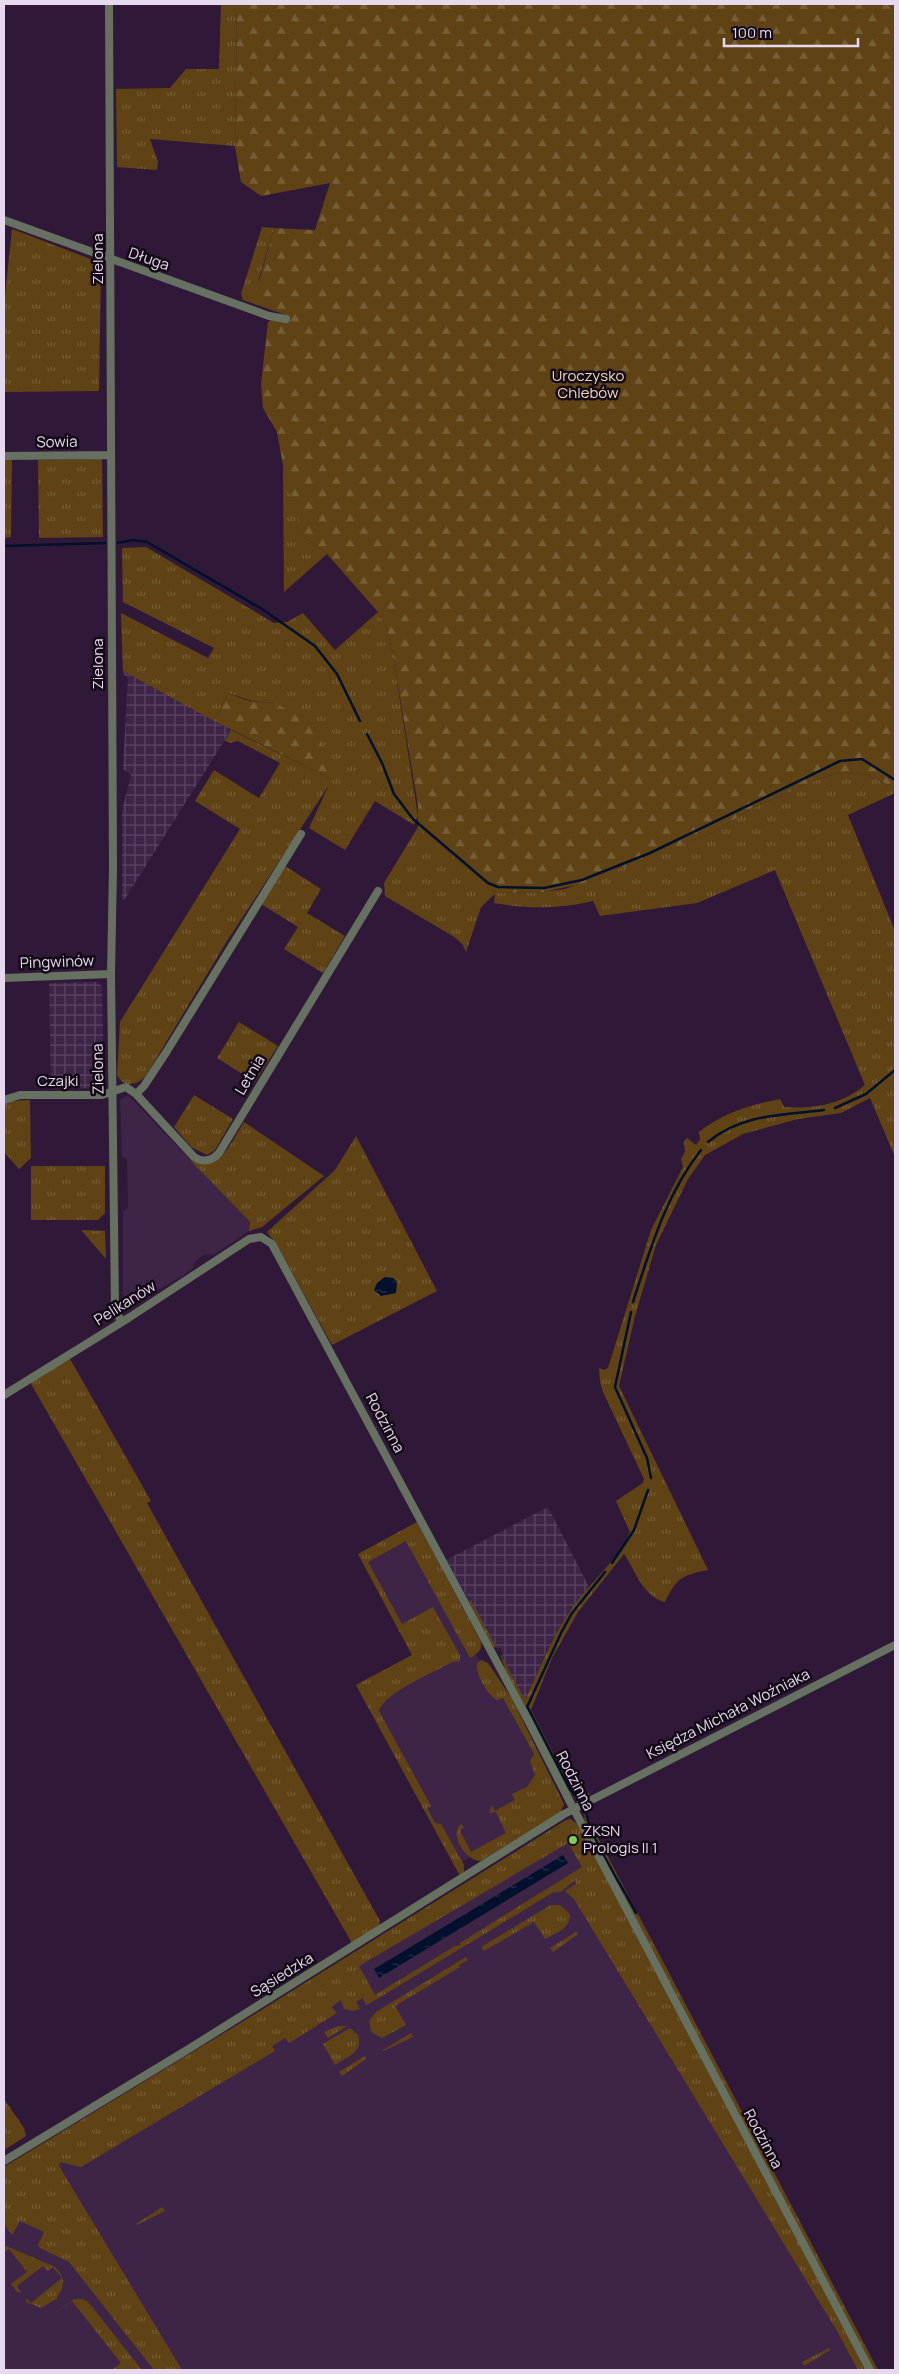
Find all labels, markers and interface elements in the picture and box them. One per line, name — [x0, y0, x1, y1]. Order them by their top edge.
scale bar — [724, 15, 858, 47]
text: 100 m — [732, 22, 772, 43]
street label: Zielona — [87, 233, 108, 285]
street label: Długa — [126, 242, 172, 275]
park label: Uroczysko Chlebów — [552, 365, 624, 403]
street label: Sowia — [36, 431, 78, 452]
street label: Zielona — [87, 638, 108, 690]
street label: Pingwinów — [19, 950, 95, 973]
street label: Zielona — [87, 1043, 108, 1095]
street label: Letnia — [229, 1051, 270, 1099]
street label: Czajki — [37, 1070, 79, 1091]
street label: Pelikanów — [90, 1275, 160, 1330]
street label: Rodzinna — [361, 1389, 410, 1456]
street label: Księdza Michała Woźniaka — [642, 1663, 813, 1764]
street label: Rodzinna — [551, 1747, 600, 1814]
place label: ZKSN Prologis II 1 — [583, 1820, 658, 1858]
marker: ZKSN Prologis II 1 — [567, 1834, 579, 1846]
street label: Sąsiedzka — [246, 1947, 317, 2002]
street label: Rodzinna — [739, 2105, 788, 2172]

